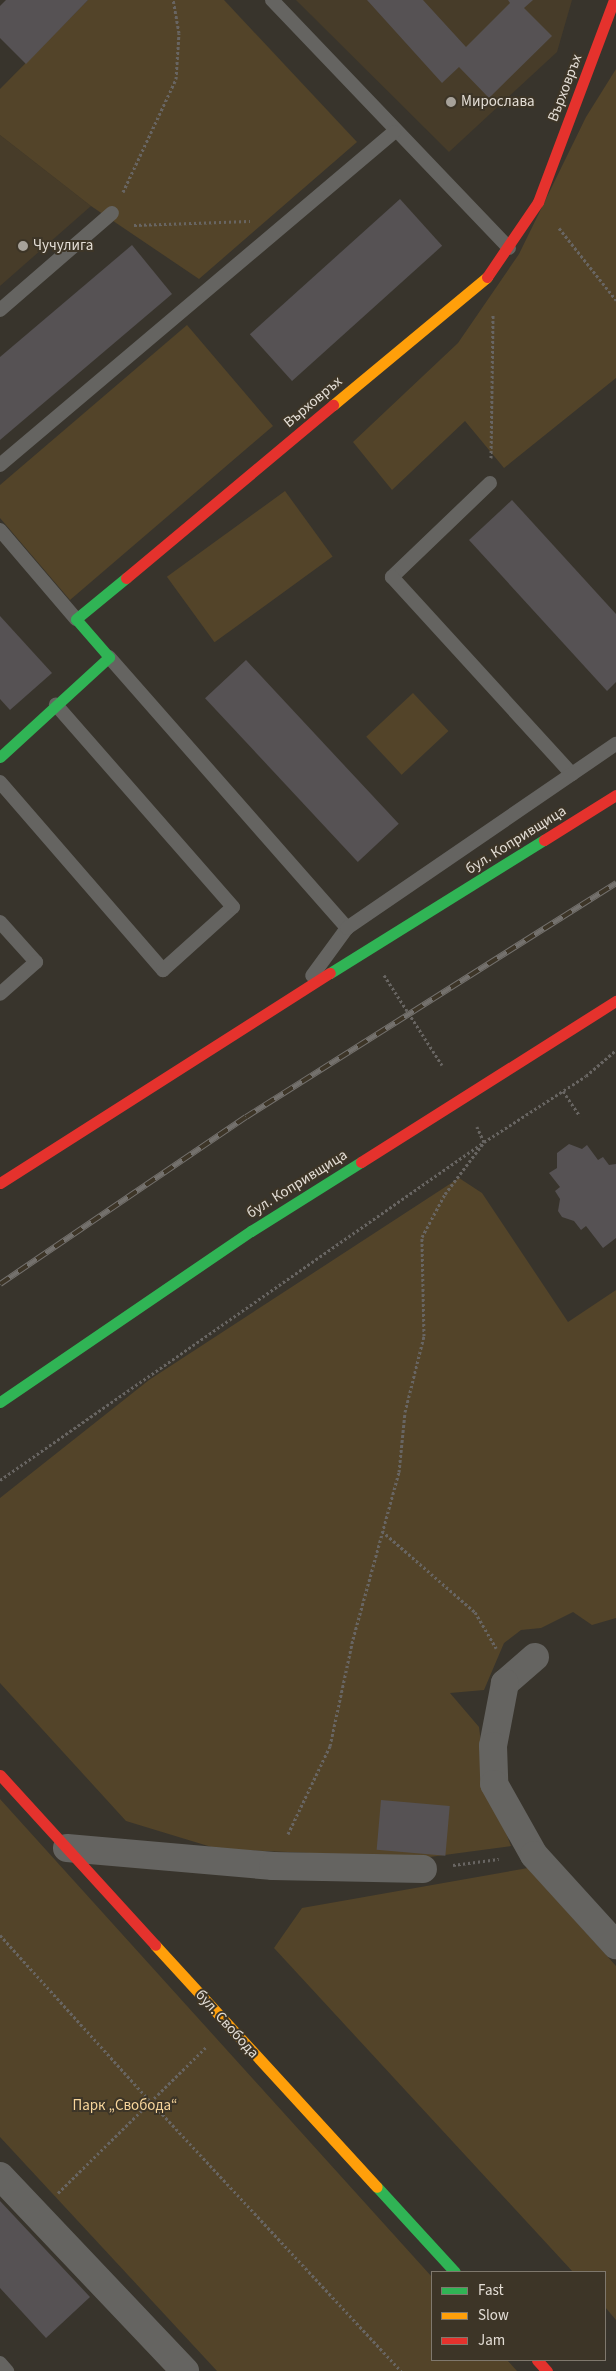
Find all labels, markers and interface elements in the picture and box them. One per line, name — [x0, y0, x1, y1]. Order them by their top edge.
street label: Върховръх — [544, 52, 586, 124]
place label: Мирослава — [461, 93, 535, 111]
marker: Мирослава — [445, 96, 457, 108]
place label: Чучулига — [33, 237, 93, 255]
marker: Чучулига — [17, 240, 29, 252]
street label: Върховръх — [280, 372, 346, 432]
street label: бул. Копривщица — [462, 802, 570, 878]
street label: бул. Копривщица — [243, 1146, 351, 1222]
street label: бул. Свобода — [192, 1986, 262, 2062]
park label: Парк „Свобода“ — [73, 2097, 177, 2115]
legend — [431, 2271, 606, 2361]
text: Fast — [478, 2280, 504, 2301]
text: Slow — [478, 2305, 509, 2326]
text: Jam — [478, 2330, 505, 2351]

